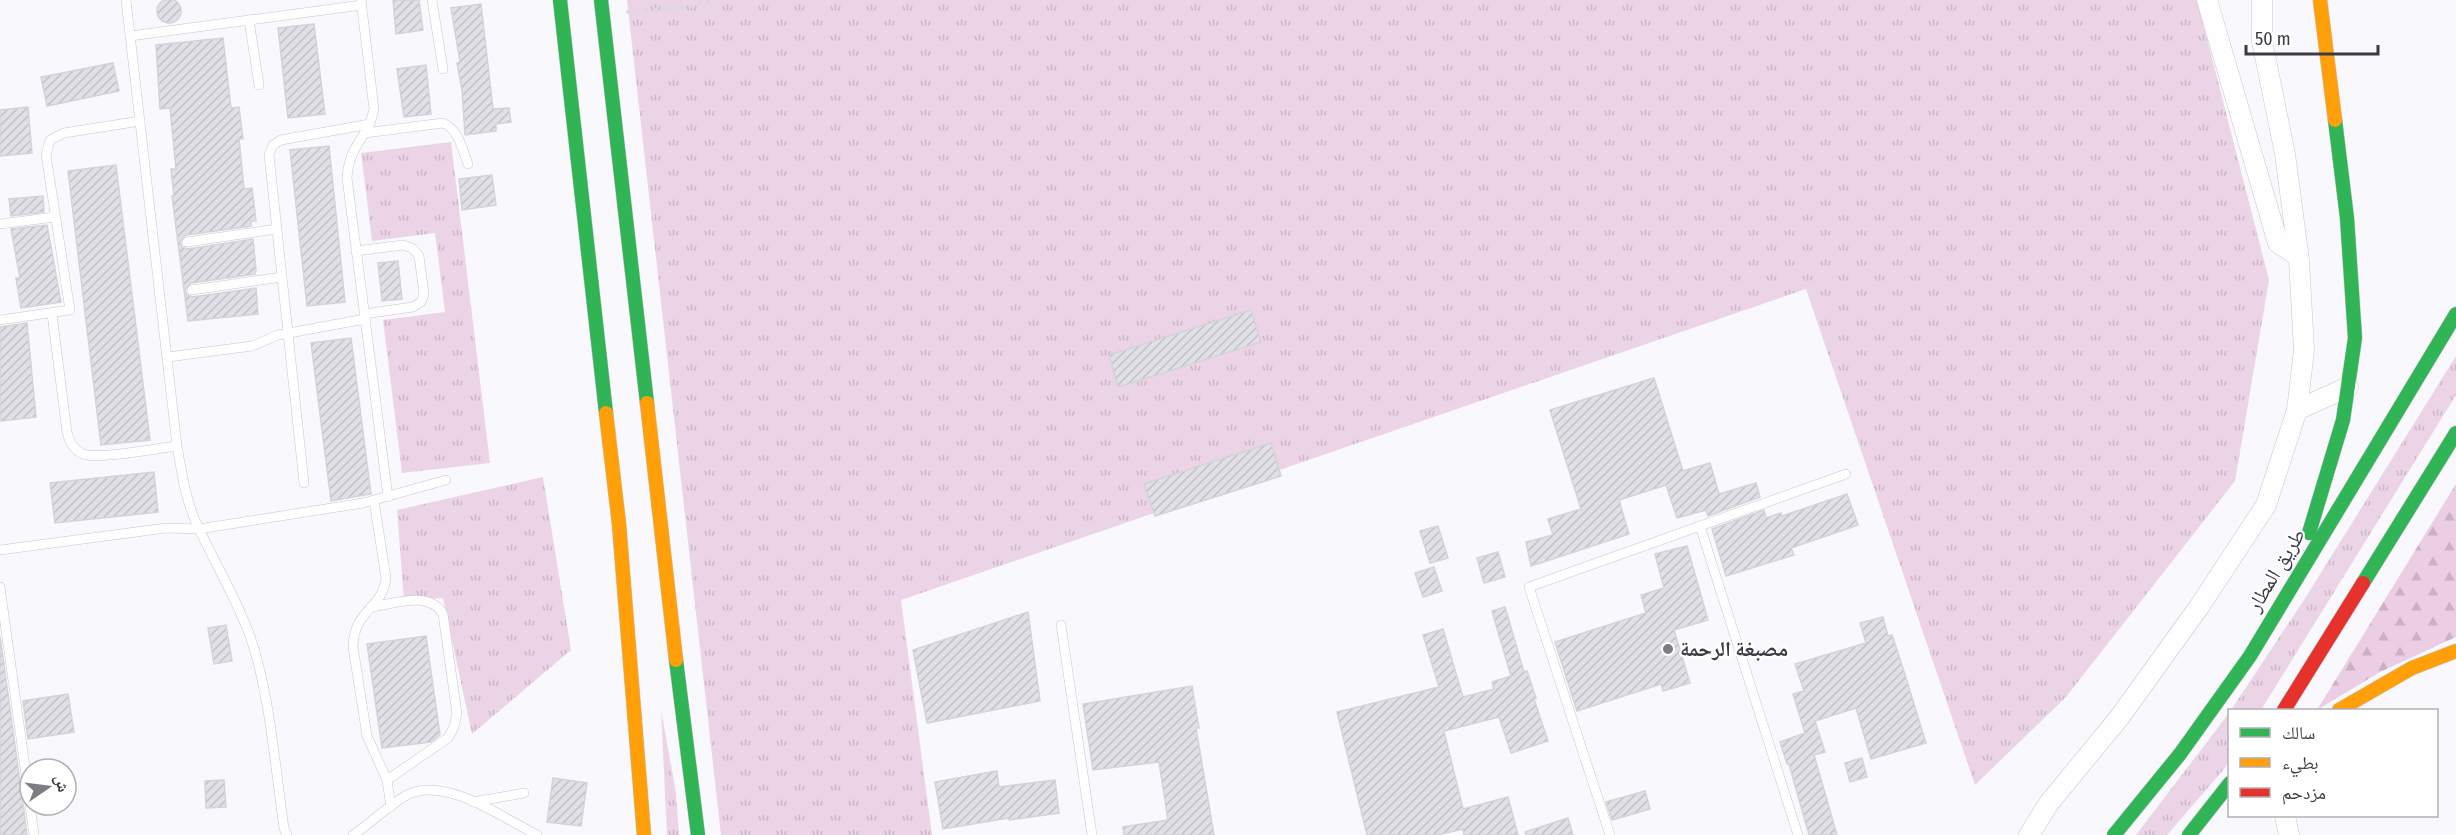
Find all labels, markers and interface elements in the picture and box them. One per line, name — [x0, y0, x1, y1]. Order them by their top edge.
scale bar — [2246, 18, 2378, 56]
text: 50 m — [2255, 28, 2291, 50]
street label: طريق المطار — [2240, 524, 2311, 617]
place label: مصبغة الرحمة — [1680, 636, 1788, 662]
marker: مصبغة الرحمة — [1661, 642, 1675, 656]
legend — [2228, 709, 2438, 817]
text: سالك — [2282, 722, 2315, 744]
text: بطيء — [2282, 752, 2319, 778]
north arrow — [18, 757, 78, 817]
text: ش — [51, 773, 73, 794]
text: مزدحم — [2282, 782, 2326, 805]

